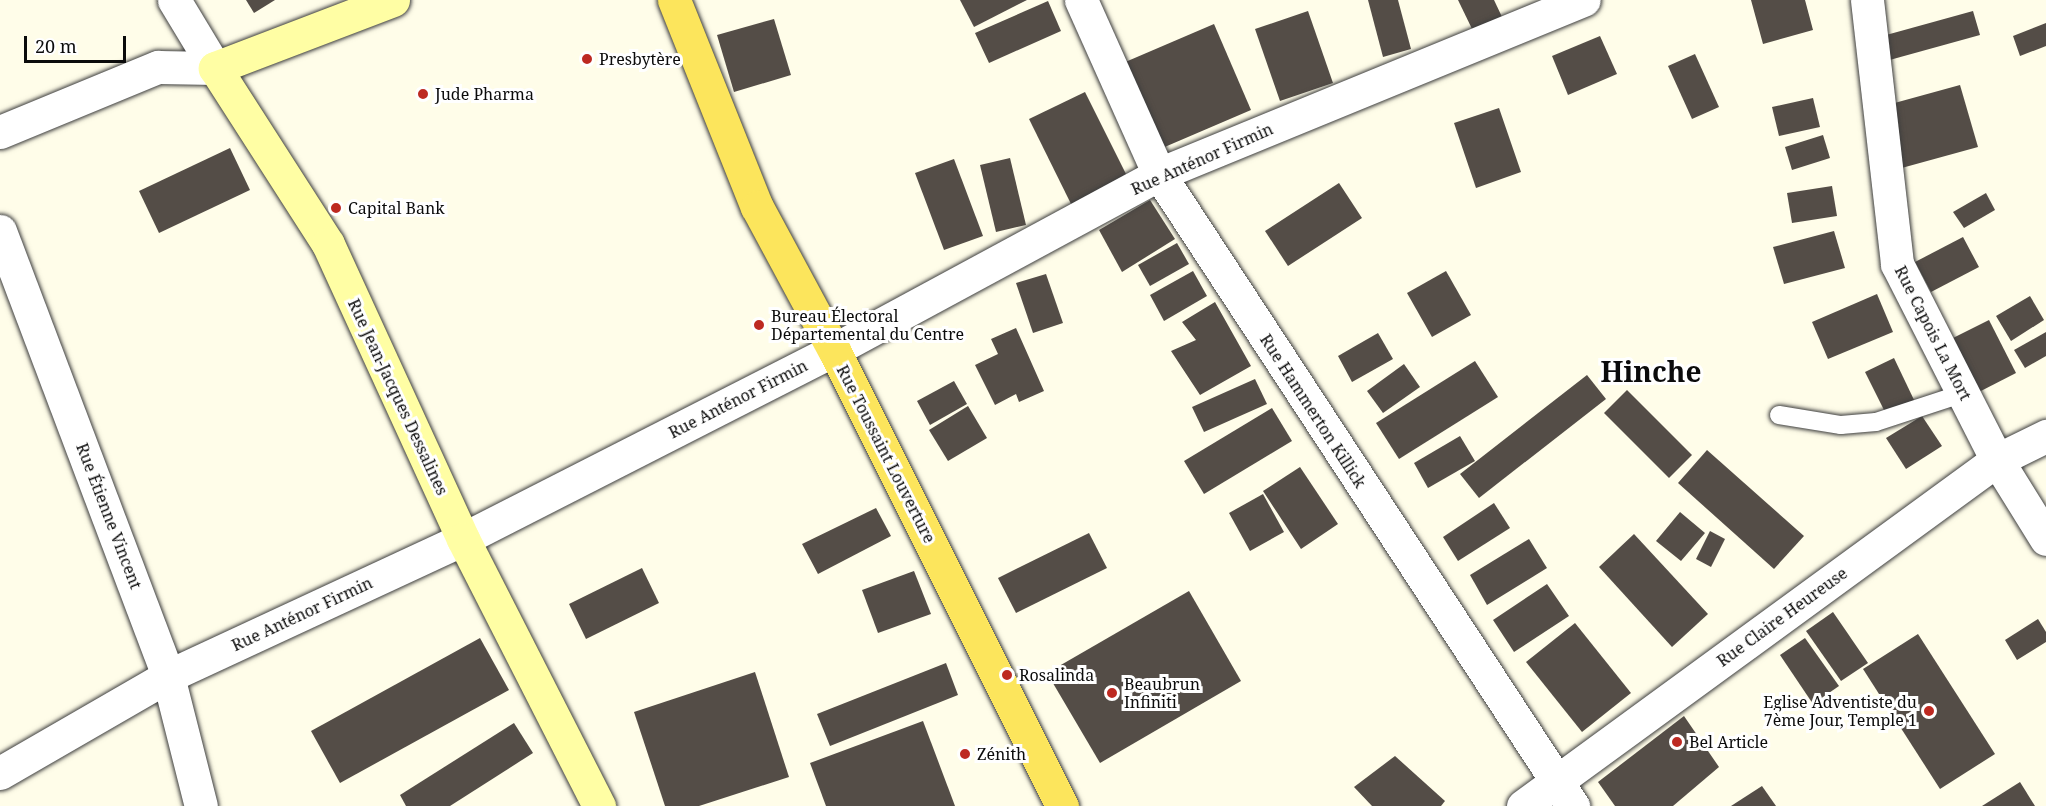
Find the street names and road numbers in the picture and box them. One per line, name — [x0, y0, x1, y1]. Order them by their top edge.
street label: Rue Anténor Firmin — [1128, 119, 1276, 199]
street label: Rue Capois La Mort — [1891, 263, 1975, 403]
street label: Rue Jean-Jacques Dessalines — [344, 296, 452, 498]
street label: Rue Hammerton Killick — [1256, 331, 1370, 491]
street label: Rue Anténor Firmin — [665, 356, 811, 442]
street label: Rue Toussaint Louverture — [833, 362, 939, 546]
street label: Rue Étienne Vincent — [72, 440, 146, 592]
street label: Rue Claire Heureuse — [1713, 563, 1851, 671]
street label: Rue Anténor Firmin — [229, 573, 375, 655]

